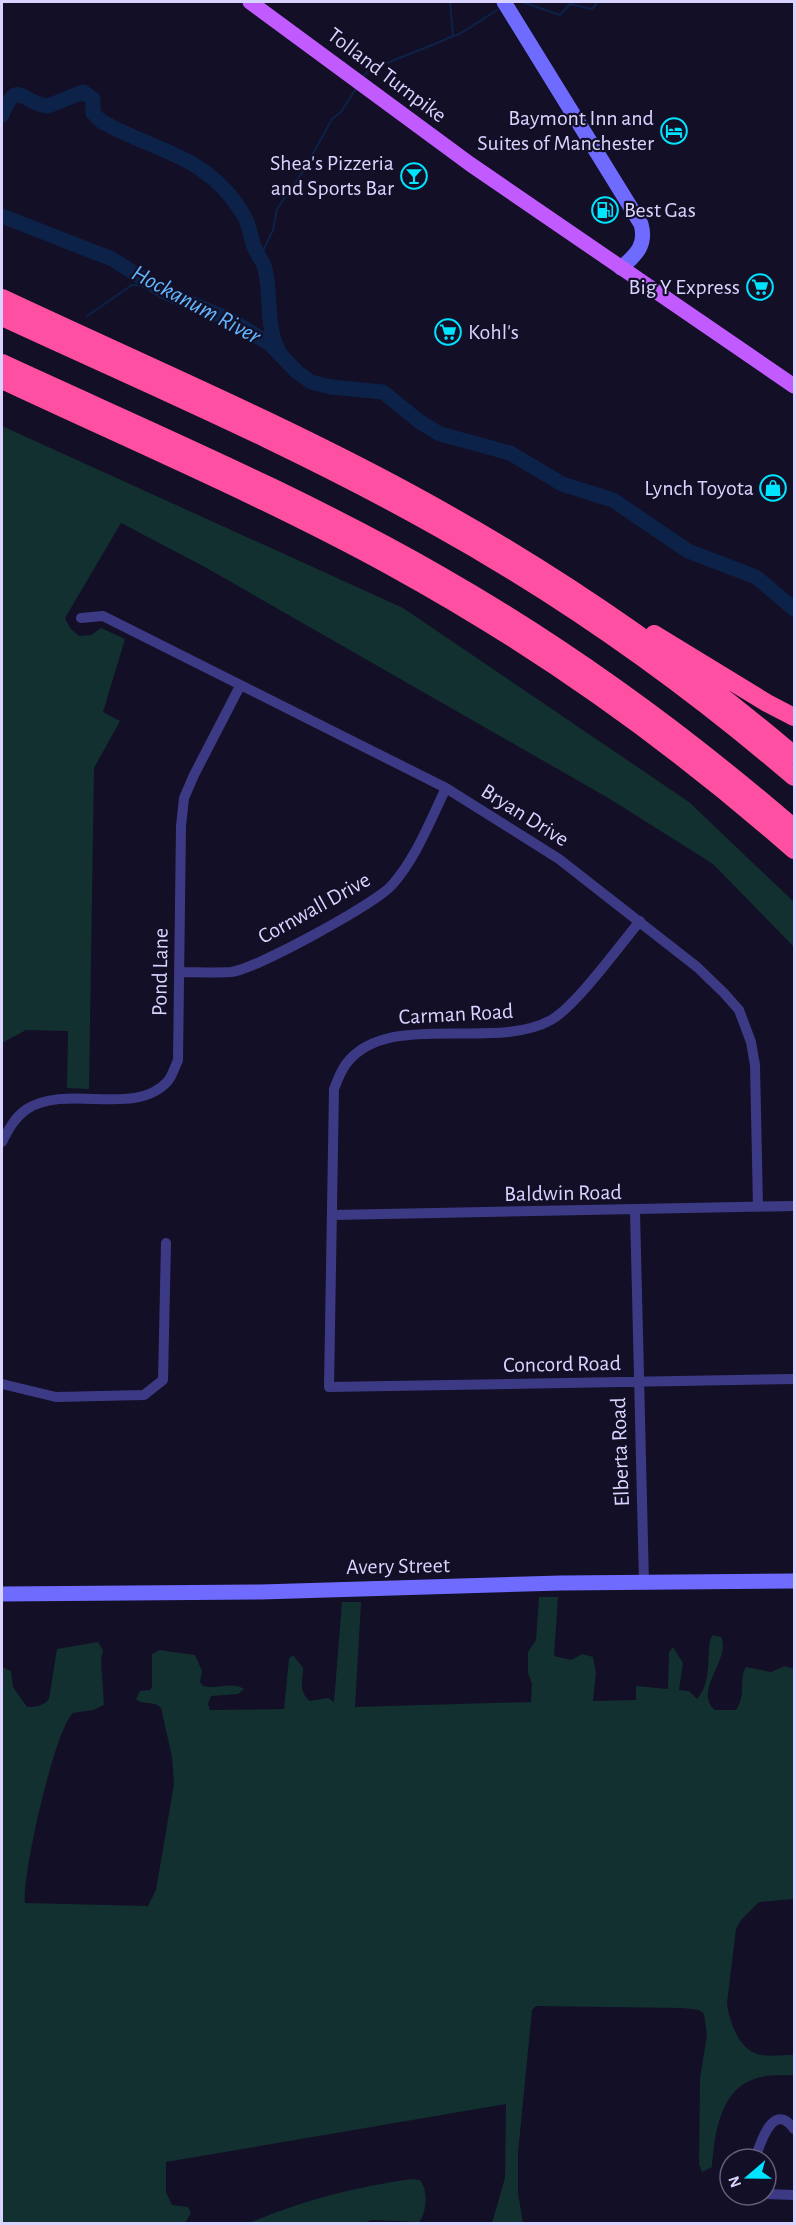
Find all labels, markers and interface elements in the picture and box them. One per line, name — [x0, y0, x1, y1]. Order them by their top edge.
street label: Tolland Turnpike — [324, 23, 450, 127]
place label: Baymont Inn and Suites of Manchester — [477, 107, 654, 154]
hotel icon: Baymont Inn and Suites of Manchester — [659, 116, 689, 146]
place label: Shea's Pizzeria and Sports Bar — [270, 152, 394, 199]
bar icon: Shea's Pizzeria and Sports Bar — [399, 161, 429, 191]
fuel station icon: Best Gas — [590, 195, 620, 225]
place label: Best Gas — [624, 199, 696, 221]
water label: Hockanum River — [128, 261, 265, 349]
supermarket icon: Big Y Express — [745, 272, 775, 302]
place label: Big Y Express — [629, 276, 740, 298]
supermarket icon: Kohl's — [433, 317, 463, 347]
place label: Kohl's — [468, 321, 519, 343]
shop icon: Lynch Toyota — [758, 473, 788, 503]
place label: Lynch Toyota — [644, 477, 754, 499]
street label: Bryan Drive — [477, 780, 573, 850]
street label: Cornwall Drive — [254, 868, 374, 948]
street label: Pond Lane — [148, 928, 172, 1016]
street label: Carman Road — [398, 1000, 514, 1028]
street label: Baldwin Road — [504, 1181, 622, 1205]
street label: Concord Road — [503, 1352, 621, 1376]
street label: Elberta Road — [607, 1397, 633, 1507]
street label: Avery Street — [346, 1554, 450, 1578]
north arrow — [718, 2147, 778, 2207]
text: N — [725, 2174, 744, 2190]

